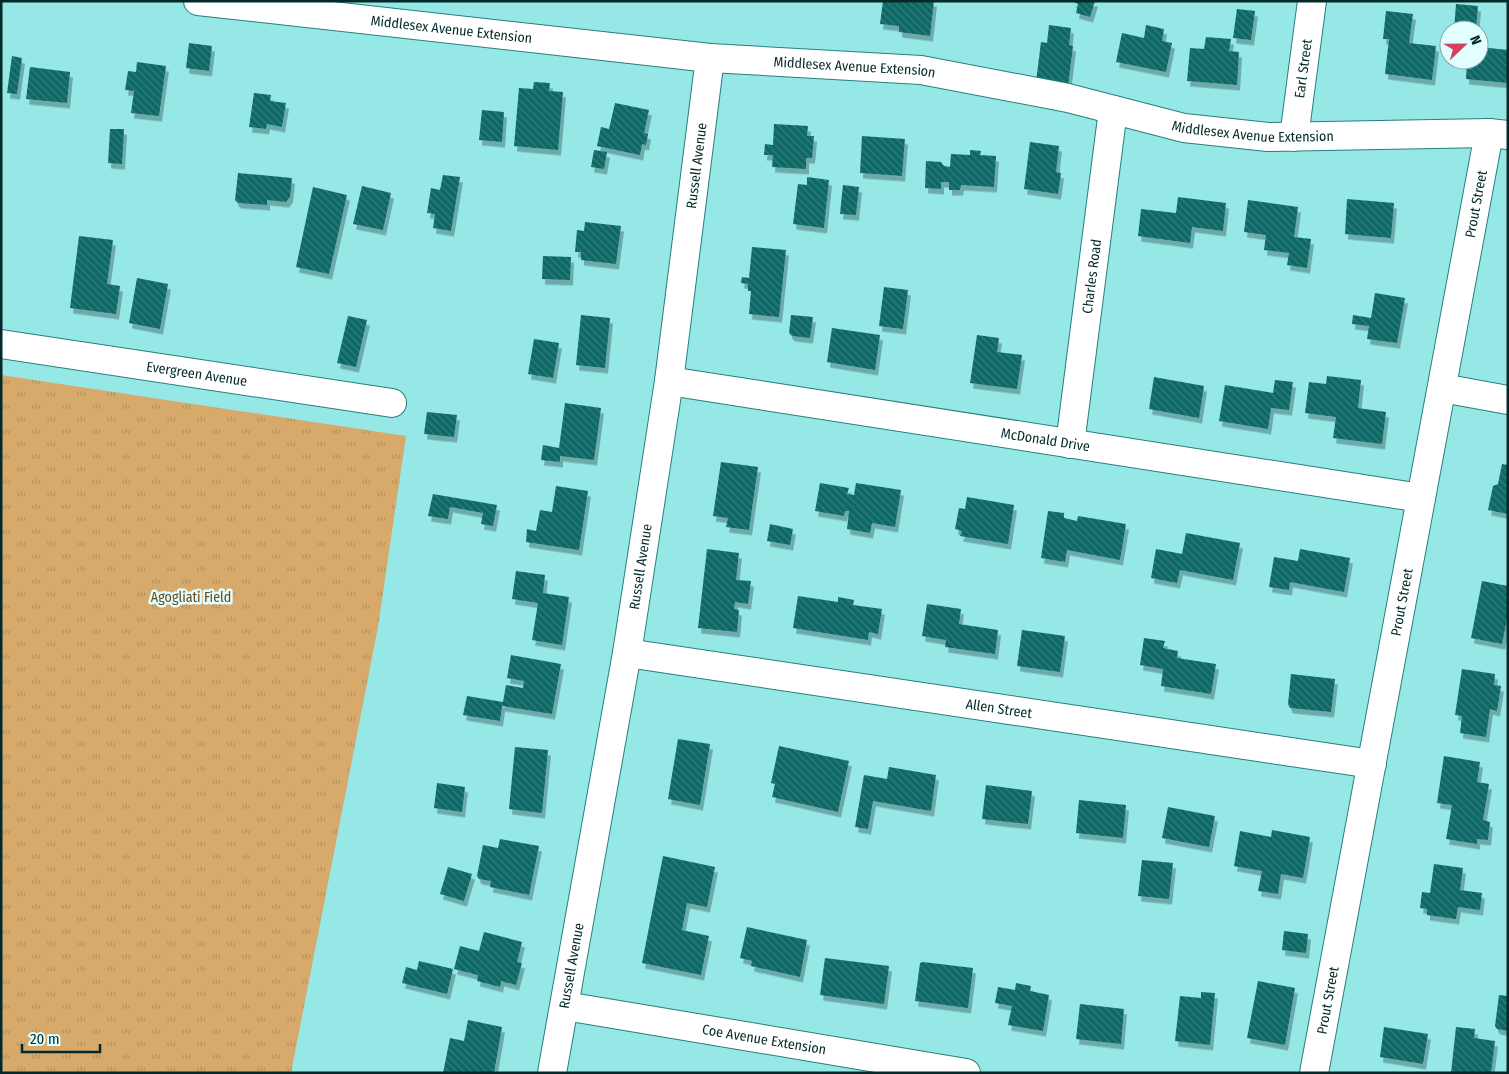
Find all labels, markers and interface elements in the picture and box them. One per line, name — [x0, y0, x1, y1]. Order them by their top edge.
street label: Middlesex Avenue Extension — [370, 12, 533, 47]
north arrow — [1439, 20, 1489, 70]
text: N — [1466, 33, 1485, 47]
street label: Earl Street — [1291, 38, 1315, 99]
street label: Middlesex Avenue Extension — [773, 53, 937, 81]
street label: Middlesex Avenue Extension — [1170, 117, 1334, 146]
street label: Russell Avenue — [682, 122, 710, 210]
street label: Prout Street — [1461, 168, 1491, 239]
street label: Charles Road — [1078, 238, 1105, 315]
street label: Evergreen Avenue — [145, 358, 248, 390]
street label: McDonald Drive — [1000, 424, 1091, 455]
street label: Russell Avenue — [625, 523, 655, 611]
street label: Prout Street — [1387, 566, 1416, 637]
park label: Agogliati Field — [151, 589, 231, 606]
street label: Allen Street — [965, 695, 1034, 722]
street label: Russell Avenue — [555, 922, 587, 1010]
street label: Prout Street — [1313, 965, 1342, 1036]
street label: Coe Avenue Extension — [701, 1021, 828, 1058]
scale bar — [22, 1022, 100, 1054]
text: 20 m — [30, 1030, 60, 1048]

